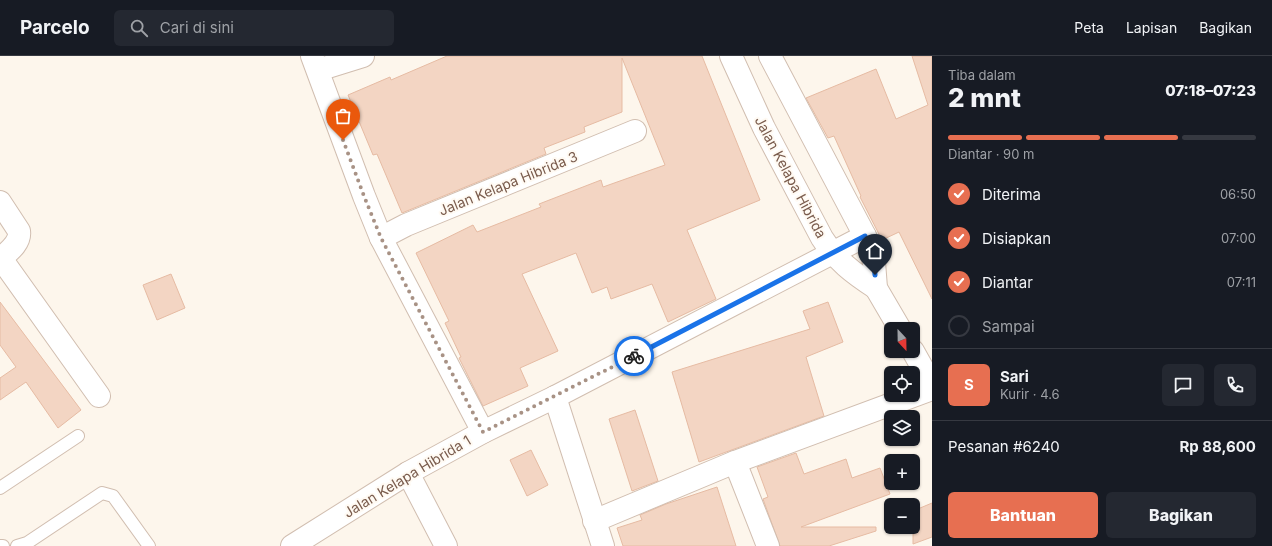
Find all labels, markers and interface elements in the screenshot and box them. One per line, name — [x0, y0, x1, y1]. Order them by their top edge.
search box — [114, 10, 394, 46]
text: Parcelo — [20, 16, 90, 39]
icon: search — [128, 17, 150, 39]
text: Cari di sini — [160, 18, 234, 37]
text: Peta — [1074, 19, 1104, 36]
text: Lapisan — [1126, 19, 1177, 36]
text: Bagikan — [1199, 19, 1252, 36]
text: Tiba dalam — [948, 67, 1016, 83]
text: 07:18–07:23 — [1165, 81, 1256, 100]
text: 2 mnt — [948, 82, 1021, 113]
pin — [326, 99, 360, 140]
icon: bag — [332, 105, 354, 127]
street label: Jalan Kelapa Hibrida — [752, 113, 830, 241]
text: Diantar · 90 m — [948, 146, 1034, 162]
street label: Jalan Kelapa Hibrida 3 — [436, 147, 580, 219]
icon: check — [948, 183, 970, 205]
text: Diterima — [982, 185, 1041, 204]
text: 06:50 — [1220, 186, 1256, 202]
icon: check — [948, 227, 970, 249]
text: Disiapkan — [982, 229, 1051, 248]
text: 07:00 — [1221, 230, 1256, 246]
pin — [858, 234, 892, 275]
icon: home — [864, 240, 886, 262]
icon: check — [948, 271, 970, 293]
text: Diantar — [982, 273, 1033, 292]
text: 07:11 — [1227, 274, 1256, 290]
text: Sampai — [982, 317, 1035, 336]
north arrow — [884, 322, 920, 358]
map controls — [884, 322, 920, 534]
courier — [614, 336, 654, 376]
icon: bike — [623, 345, 645, 367]
button: chat — [1162, 364, 1204, 406]
button: phone — [1214, 364, 1256, 406]
button: locate — [884, 366, 920, 402]
text: Sari — [1000, 367, 1029, 386]
text: S — [964, 375, 974, 394]
text: Kurir · 4.6 — [1000, 386, 1060, 402]
button: layers — [884, 410, 920, 446]
street label: Jalan Kelapa Hibrida 1 — [340, 431, 474, 521]
text: Pesanan #6240 — [948, 437, 1060, 456]
text: Rp 88,600 — [1179, 437, 1256, 456]
button: + — [884, 454, 920, 490]
button: Bantuan — [948, 492, 1098, 538]
button: Bagikan — [1106, 492, 1256, 538]
button: − — [884, 498, 920, 534]

